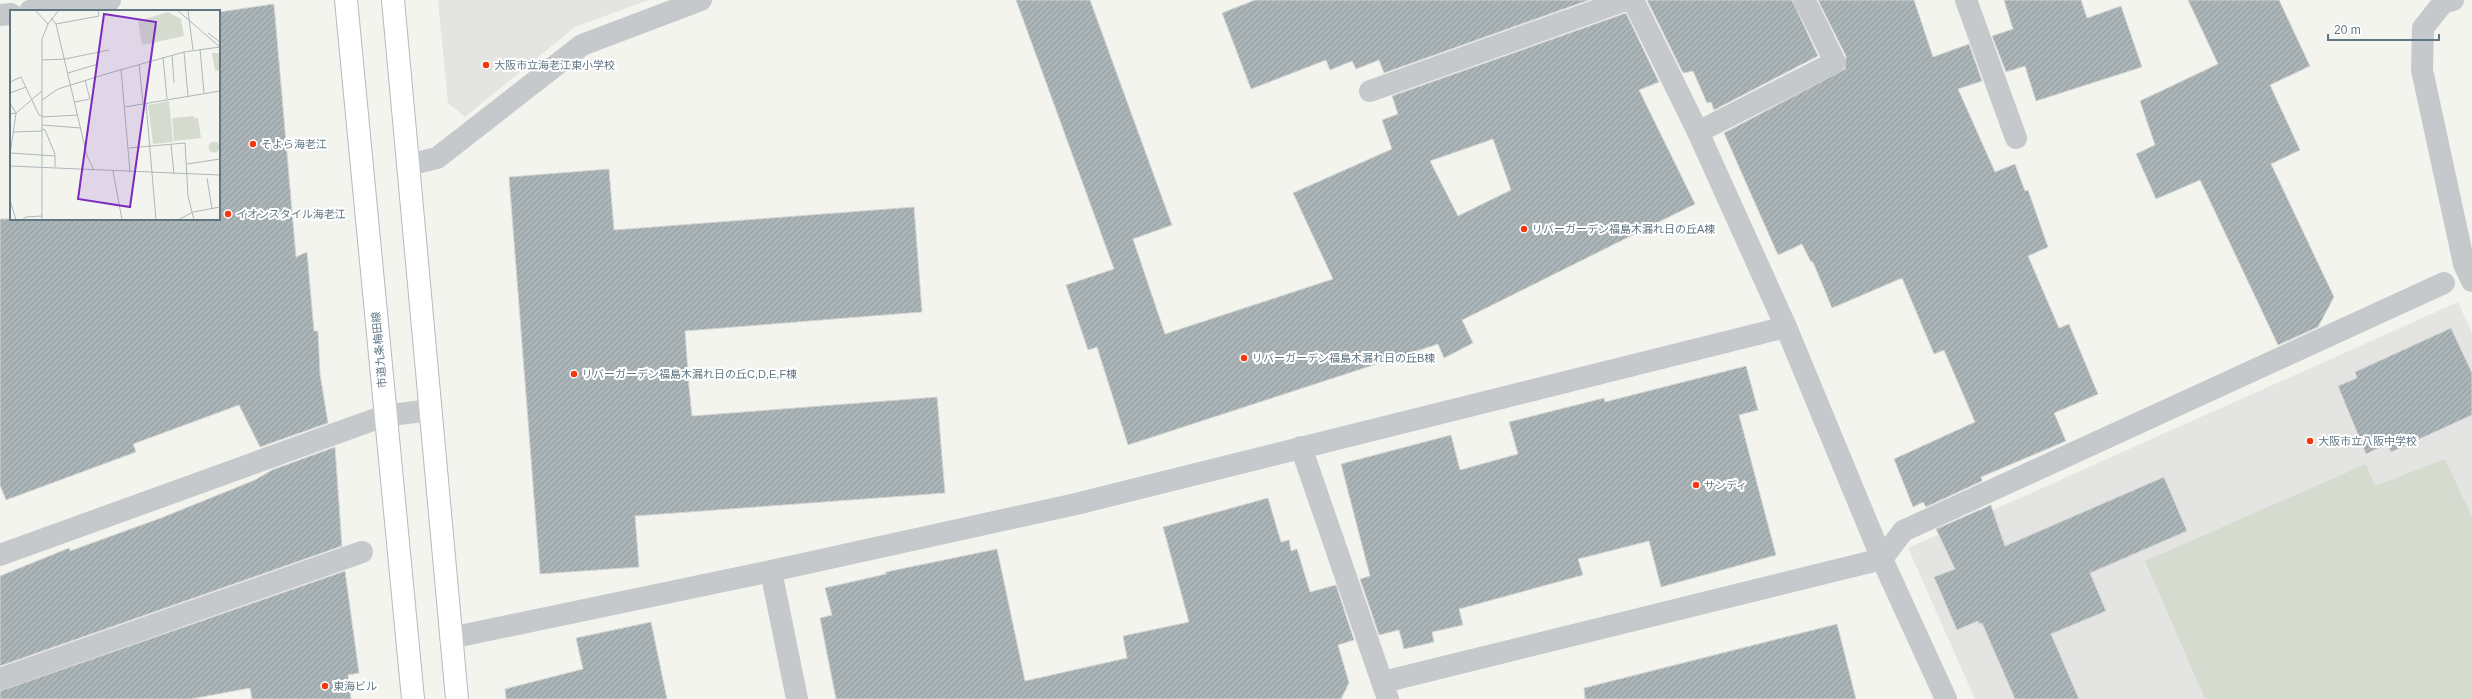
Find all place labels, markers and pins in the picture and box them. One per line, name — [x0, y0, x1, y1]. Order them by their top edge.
place label: 大阪市立海老江東小学校 — [494, 59, 615, 71]
marker: 大阪市立海老江東小学校 — [481, 60, 491, 70]
place label: そよら海老江 — [261, 138, 327, 150]
marker: そよら海老江 — [248, 139, 258, 149]
place label: イオンスタイル海老江 — [236, 208, 346, 220]
marker: イオンスタイル海老江 — [223, 209, 233, 219]
place label: リバーガーデン福島木漏れ日の丘A棟 — [1532, 223, 1715, 235]
marker: リバーガーデン福島木漏れ日の丘A棟 — [1519, 224, 1529, 234]
place label: リバーガーデン福島木漏れ日の丘B棟 — [1252, 352, 1435, 364]
marker: リバーガーデン福島木漏れ日の丘B棟 — [1239, 353, 1249, 363]
place label: リバーガーデン福島木漏れ日の丘C,D,E,F棟 — [582, 368, 797, 380]
marker: リバーガーデン福島木漏れ日の丘C,D,E,F棟 — [569, 369, 579, 379]
place label: 大阪市立八阪中学校 — [2318, 435, 2417, 447]
marker: 大阪市立八阪中学校 — [2305, 436, 2315, 446]
place label: サンディ — [1704, 479, 1747, 491]
marker: サンディ — [1691, 480, 1701, 490]
place label: 東海ビル — [333, 680, 377, 692]
marker: 東海ビル — [320, 681, 330, 691]

